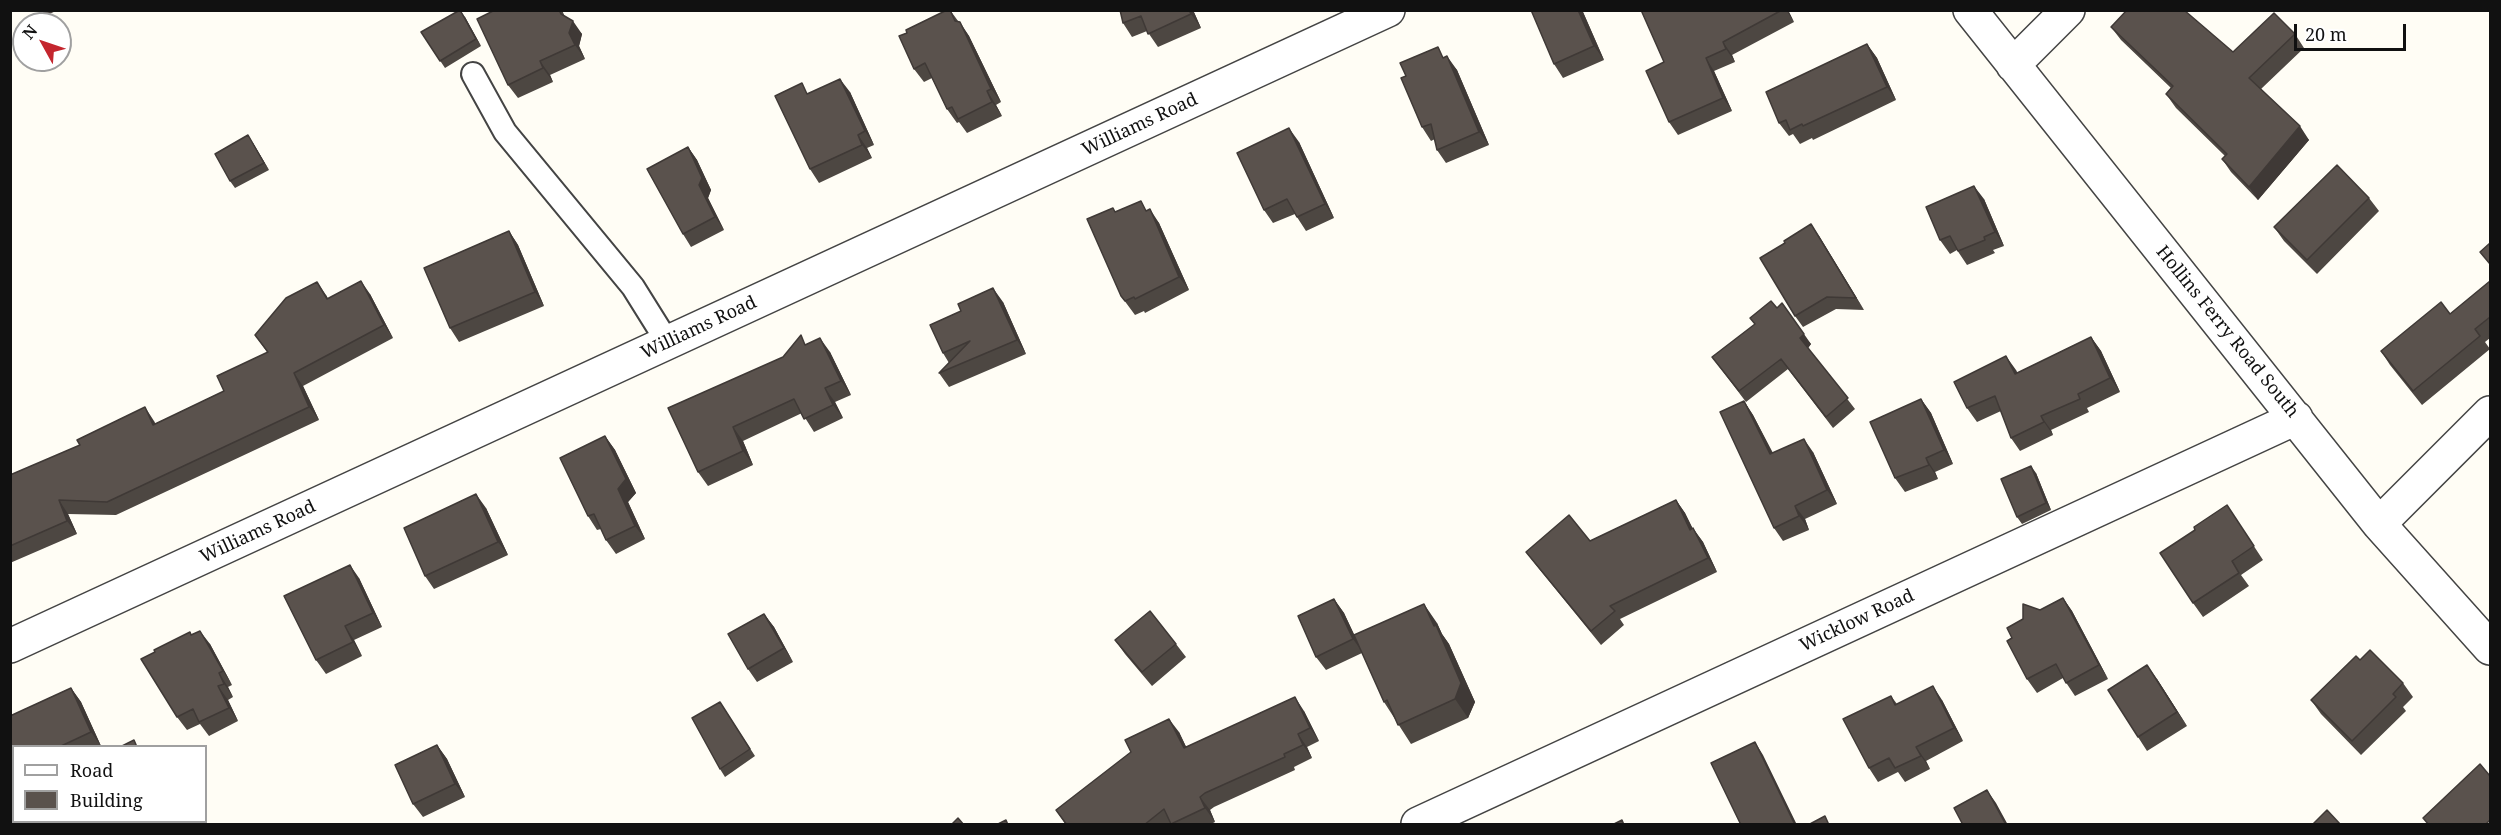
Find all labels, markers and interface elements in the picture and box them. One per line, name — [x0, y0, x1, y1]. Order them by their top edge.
north arrow — [12, 12, 72, 72]
scale bar — [2297, 12, 2410, 50]
text: N — [17, 20, 42, 44]
text: 20 m — [2305, 22, 2347, 46]
street label: Williams Road — [1079, 89, 1201, 161]
street label: Hollins Ferry Road South — [2151, 242, 2303, 422]
street label: Williams Road — [638, 292, 760, 364]
street label: Williams Road — [197, 496, 319, 568]
street label: Wicklow Road — [1796, 585, 1918, 657]
legend — [12, 745, 207, 823]
text: Road — [70, 758, 113, 782]
text: Building — [70, 788, 143, 812]

